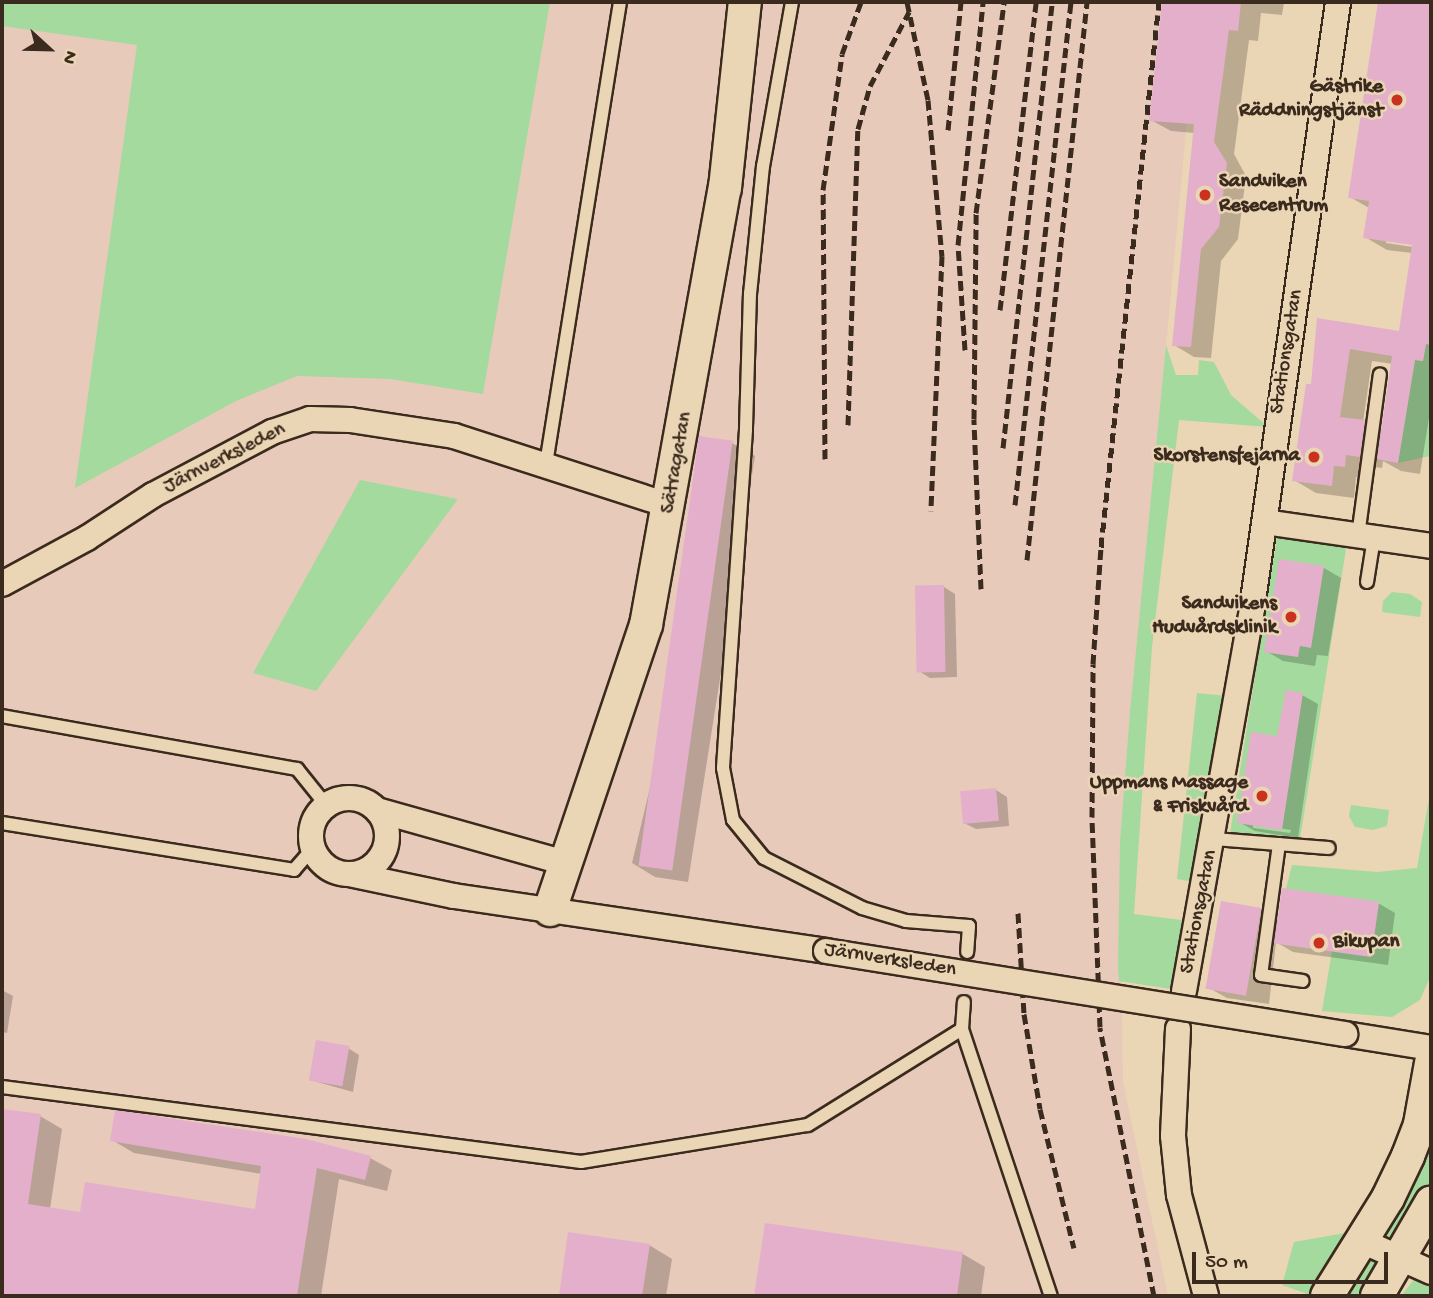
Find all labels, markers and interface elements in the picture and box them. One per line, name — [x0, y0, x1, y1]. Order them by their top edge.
north arrow — [14, 14, 84, 84]
text: N — [56, 47, 82, 67]
place label: Gästrike Räddningstjänst — [1239, 75, 1383, 125]
marker: Gästrike Räddningstjänst — [1389, 92, 1405, 108]
place label: Sandviken Resecentrum — [1219, 170, 1328, 220]
marker: Sandviken Resecentrum — [1197, 187, 1213, 203]
street label: Stationsgatan — [1266, 288, 1310, 416]
street label: Sätragatan — [657, 410, 699, 516]
street label: Järnverksleden — [160, 417, 290, 501]
place label: Skorstensfejarna — [1154, 444, 1300, 470]
marker: Skorstensfejarna — [1306, 449, 1322, 465]
place label: Sandvikens Hudvårdsklinik — [1152, 592, 1277, 642]
marker: Sandvikens Hudvårdsklinik — [1283, 609, 1299, 625]
place label: Uppmans Massage & Friskvård — [1090, 771, 1248, 821]
marker: Uppmans Massage & Friskvård — [1254, 788, 1270, 804]
street label: Stationsgatan — [1176, 848, 1224, 976]
place label: Bikupan — [1333, 930, 1399, 956]
marker: Bikupan — [1311, 935, 1327, 951]
street label: Järnverksleden — [822, 938, 958, 984]
scale bar — [1195, 1238, 1391, 1282]
text: 50 m — [1205, 1251, 1248, 1276]

